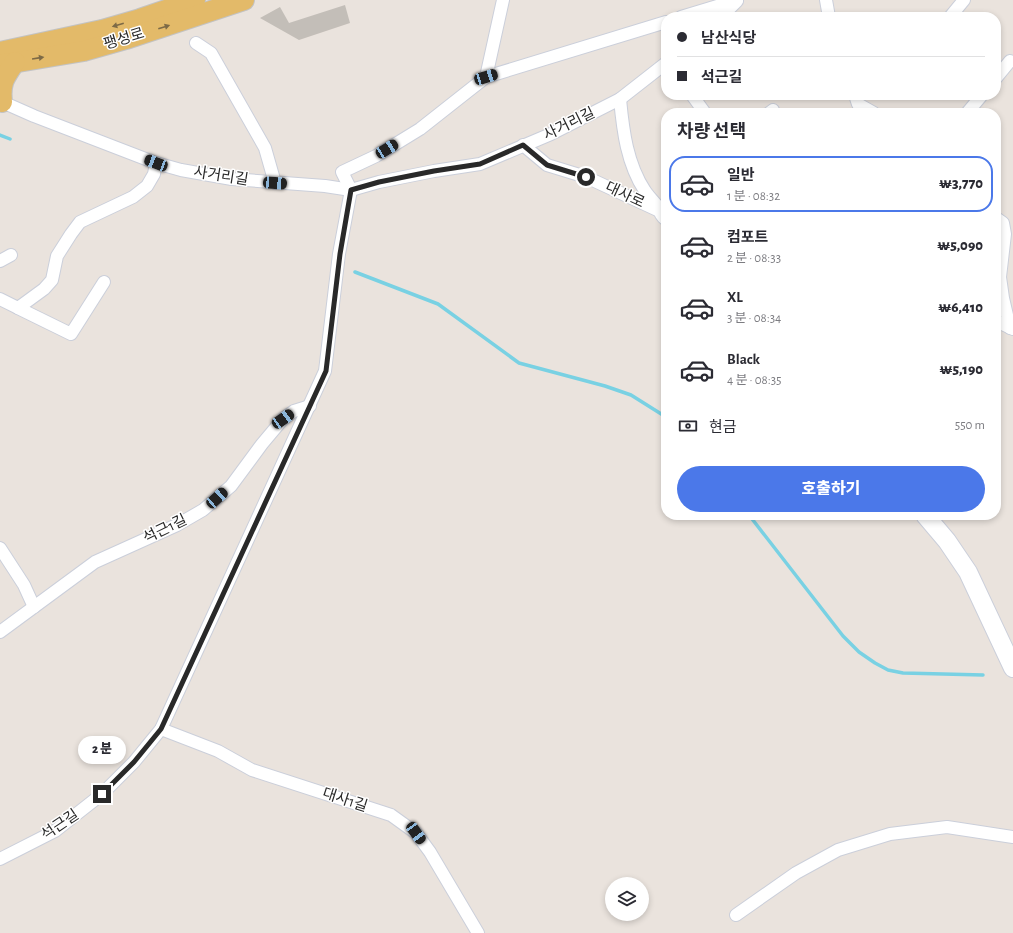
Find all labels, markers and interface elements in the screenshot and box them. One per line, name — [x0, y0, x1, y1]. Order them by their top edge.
one-way arrow — [112, 22, 124, 28]
one-way arrow — [159, 24, 171, 30]
street label: 팽성로 — [102, 25, 146, 52]
text: 남산식당 — [701, 31, 756, 46]
one-way arrow — [32, 55, 44, 61]
car — [473, 68, 499, 86]
text: 석근길 — [701, 70, 742, 85]
street label: 사거리길 — [540, 104, 597, 143]
text: 차량 선택 — [677, 123, 746, 141]
car — [374, 138, 400, 160]
car — [143, 153, 169, 173]
street label: 사거리길 — [193, 163, 250, 188]
icon: car — [679, 166, 715, 202]
route start — [577, 168, 595, 186]
text: 일반 — [727, 168, 755, 183]
car — [263, 176, 287, 190]
text: ₩3,770 — [939, 176, 983, 191]
street label: 대사로 — [603, 179, 647, 211]
text: 1 분 · 08:32 — [727, 190, 780, 203]
icon: car — [679, 228, 715, 264]
text: 컴포트 — [727, 230, 768, 245]
text: ₩5,090 — [937, 238, 983, 253]
text: 2 분 · 08:33 — [727, 252, 781, 265]
icon: car — [679, 290, 715, 326]
text: XL — [727, 290, 743, 305]
text: ₩6,410 — [938, 300, 983, 315]
text: 3 분 · 08:34 — [727, 312, 781, 325]
icon: car — [679, 352, 715, 388]
text: Black — [727, 352, 760, 367]
text: ₩5,190 — [939, 362, 983, 377]
text: 4 분 · 08:35 — [727, 374, 781, 387]
car — [270, 407, 296, 431]
icon: cash — [677, 415, 699, 437]
text: 550 m — [955, 419, 985, 432]
text: 현금 — [709, 420, 737, 435]
button: 호출하기 — [677, 466, 985, 512]
car — [204, 486, 230, 510]
street label: 석근1길 — [140, 511, 189, 546]
callout: 2 분 — [78, 736, 126, 764]
text: 2 분 — [92, 743, 112, 756]
route end — [93, 785, 111, 803]
street label: 대사1길 — [321, 785, 370, 814]
street label: 석근길 — [38, 806, 81, 843]
car — [404, 820, 428, 846]
map controls — [605, 877, 649, 921]
button: layers — [605, 877, 649, 921]

